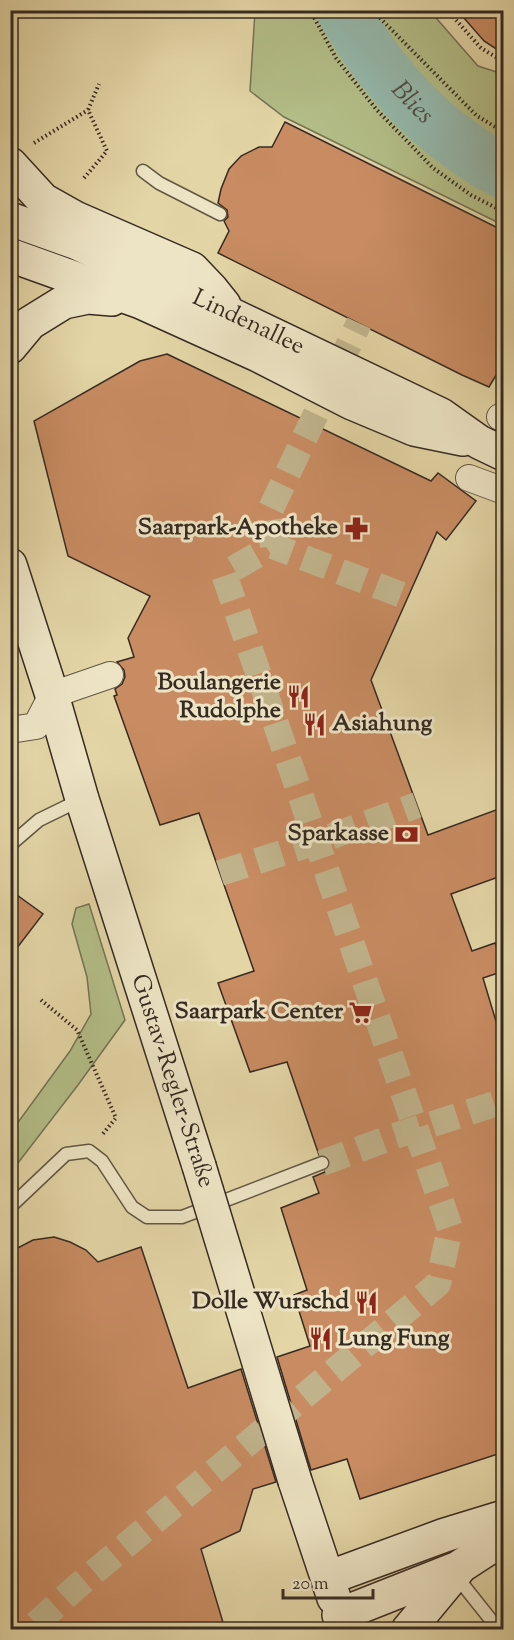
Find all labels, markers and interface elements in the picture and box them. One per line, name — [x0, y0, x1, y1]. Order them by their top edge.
water label: Blies — [382, 73, 442, 133]
street label: Lindenallee — [186, 282, 310, 364]
place label: Saarpark-Apotheke — [138, 511, 338, 545]
pharmacy icon: Saarpark-Apotheke — [343, 515, 369, 541]
place label: Boulangerie Rudolphe — [158, 666, 281, 728]
restaurant icon: Boulangerie Rudolphe — [286, 684, 312, 710]
place label: Asiahung — [332, 707, 432, 741]
restaurant icon: Asiahung — [301, 711, 327, 737]
place label: Sparkasse — [288, 817, 389, 851]
bank icon: Sparkasse — [394, 821, 420, 847]
street label: Gustav-Regler-Straße — [121, 970, 223, 1192]
place label: Saarpark Center — [175, 995, 344, 1029]
supermarket icon: Saarpark Center — [348, 999, 374, 1025]
place label: Dolle Wurschd — [192, 1285, 349, 1319]
restaurant icon: Dolle Wurschd — [354, 1289, 380, 1315]
place label: Lung Fung — [338, 1322, 450, 1356]
restaurant icon: Lung Fung — [307, 1326, 333, 1352]
scale bar — [283, 1562, 373, 1600]
text: 20 m — [292, 1572, 329, 1598]

